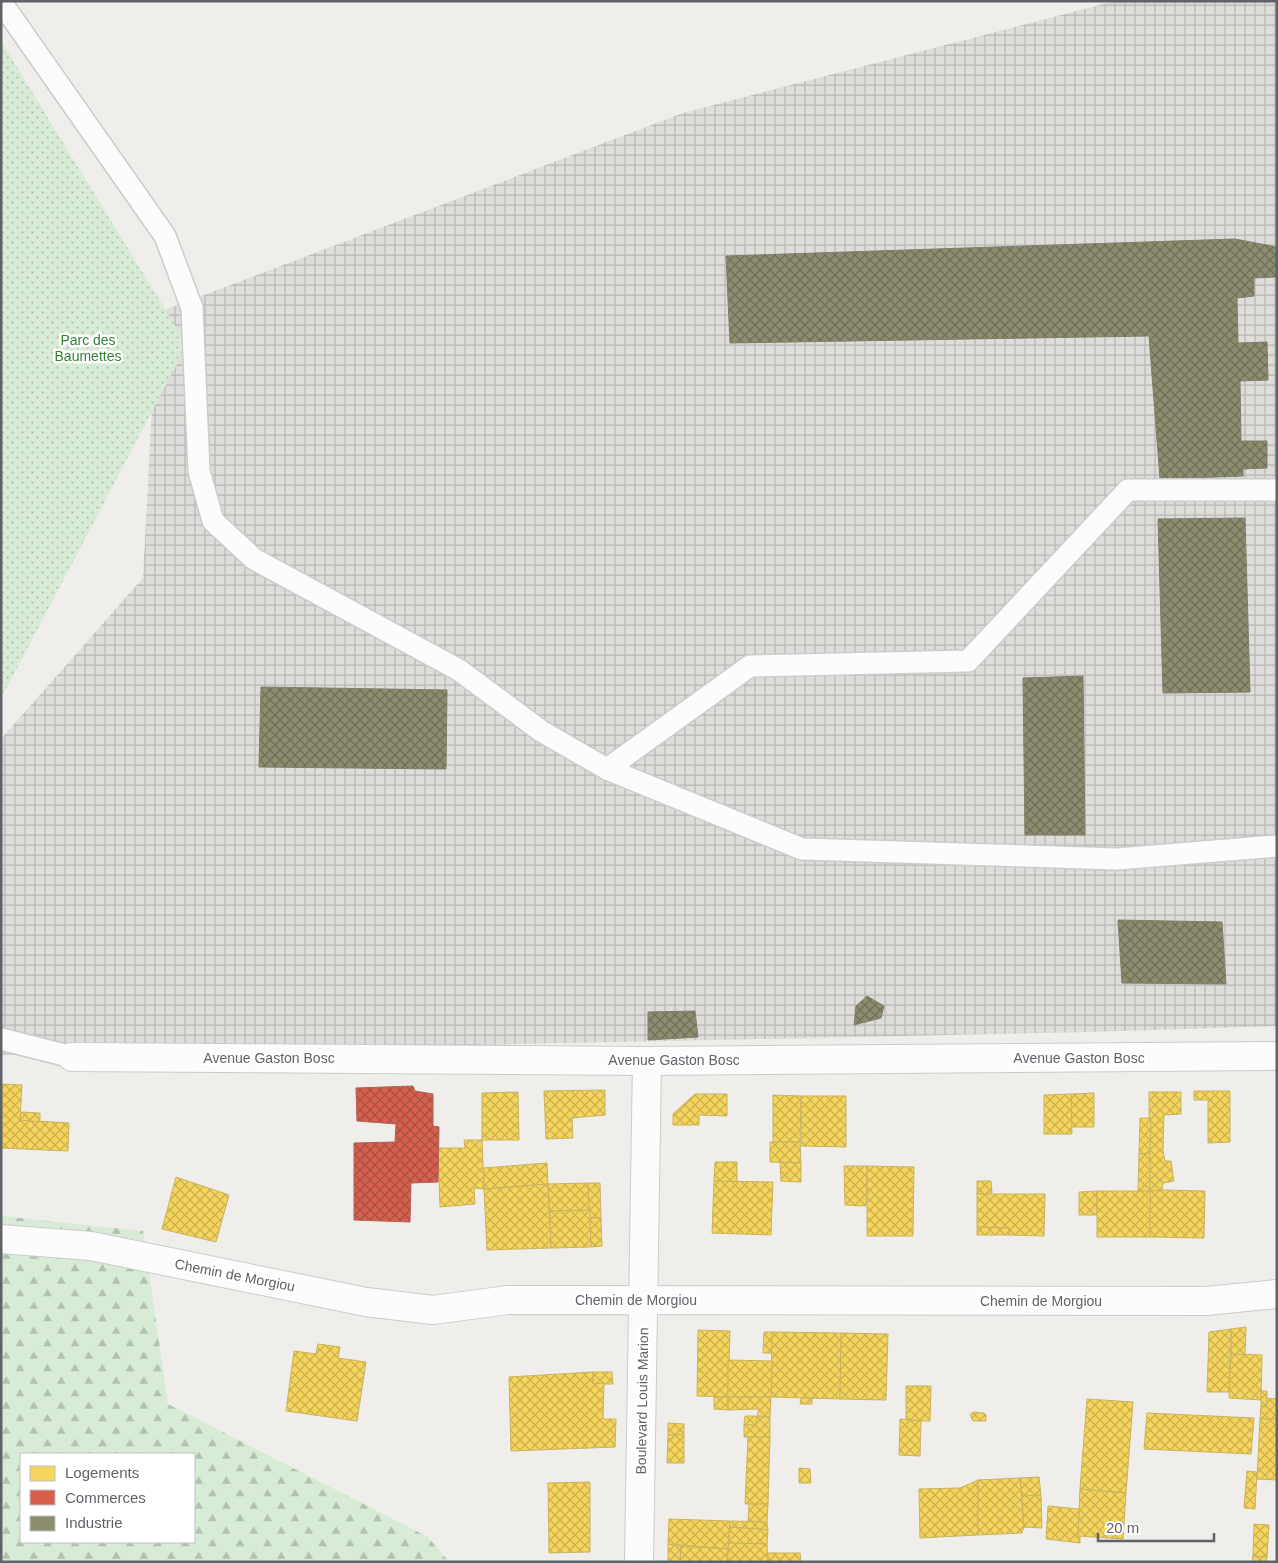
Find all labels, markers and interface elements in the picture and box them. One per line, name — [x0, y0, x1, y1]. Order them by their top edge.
park label: Parc des Baumettes — [55, 332, 121, 364]
street label: Avenue Gaston Bosc — [203, 1050, 335, 1066]
street label: Avenue Gaston Bosc — [1013, 1050, 1145, 1066]
street label: Avenue Gaston Bosc — [608, 1052, 740, 1068]
street label: Chemin de Morgiou — [174, 1255, 296, 1295]
street label: Chemin de Morgiou — [575, 1292, 697, 1308]
street label: Chemin de Morgiou — [980, 1293, 1102, 1309]
street label: Boulevard Louis Marion — [633, 1327, 651, 1475]
legend — [20, 1453, 195, 1543]
text: Logements — [65, 1464, 139, 1481]
text: Commerces — [65, 1489, 146, 1506]
scale bar — [1098, 1510, 1214, 1542]
text: Industrie — [65, 1514, 123, 1531]
text: 20 m — [1106, 1519, 1139, 1536]

